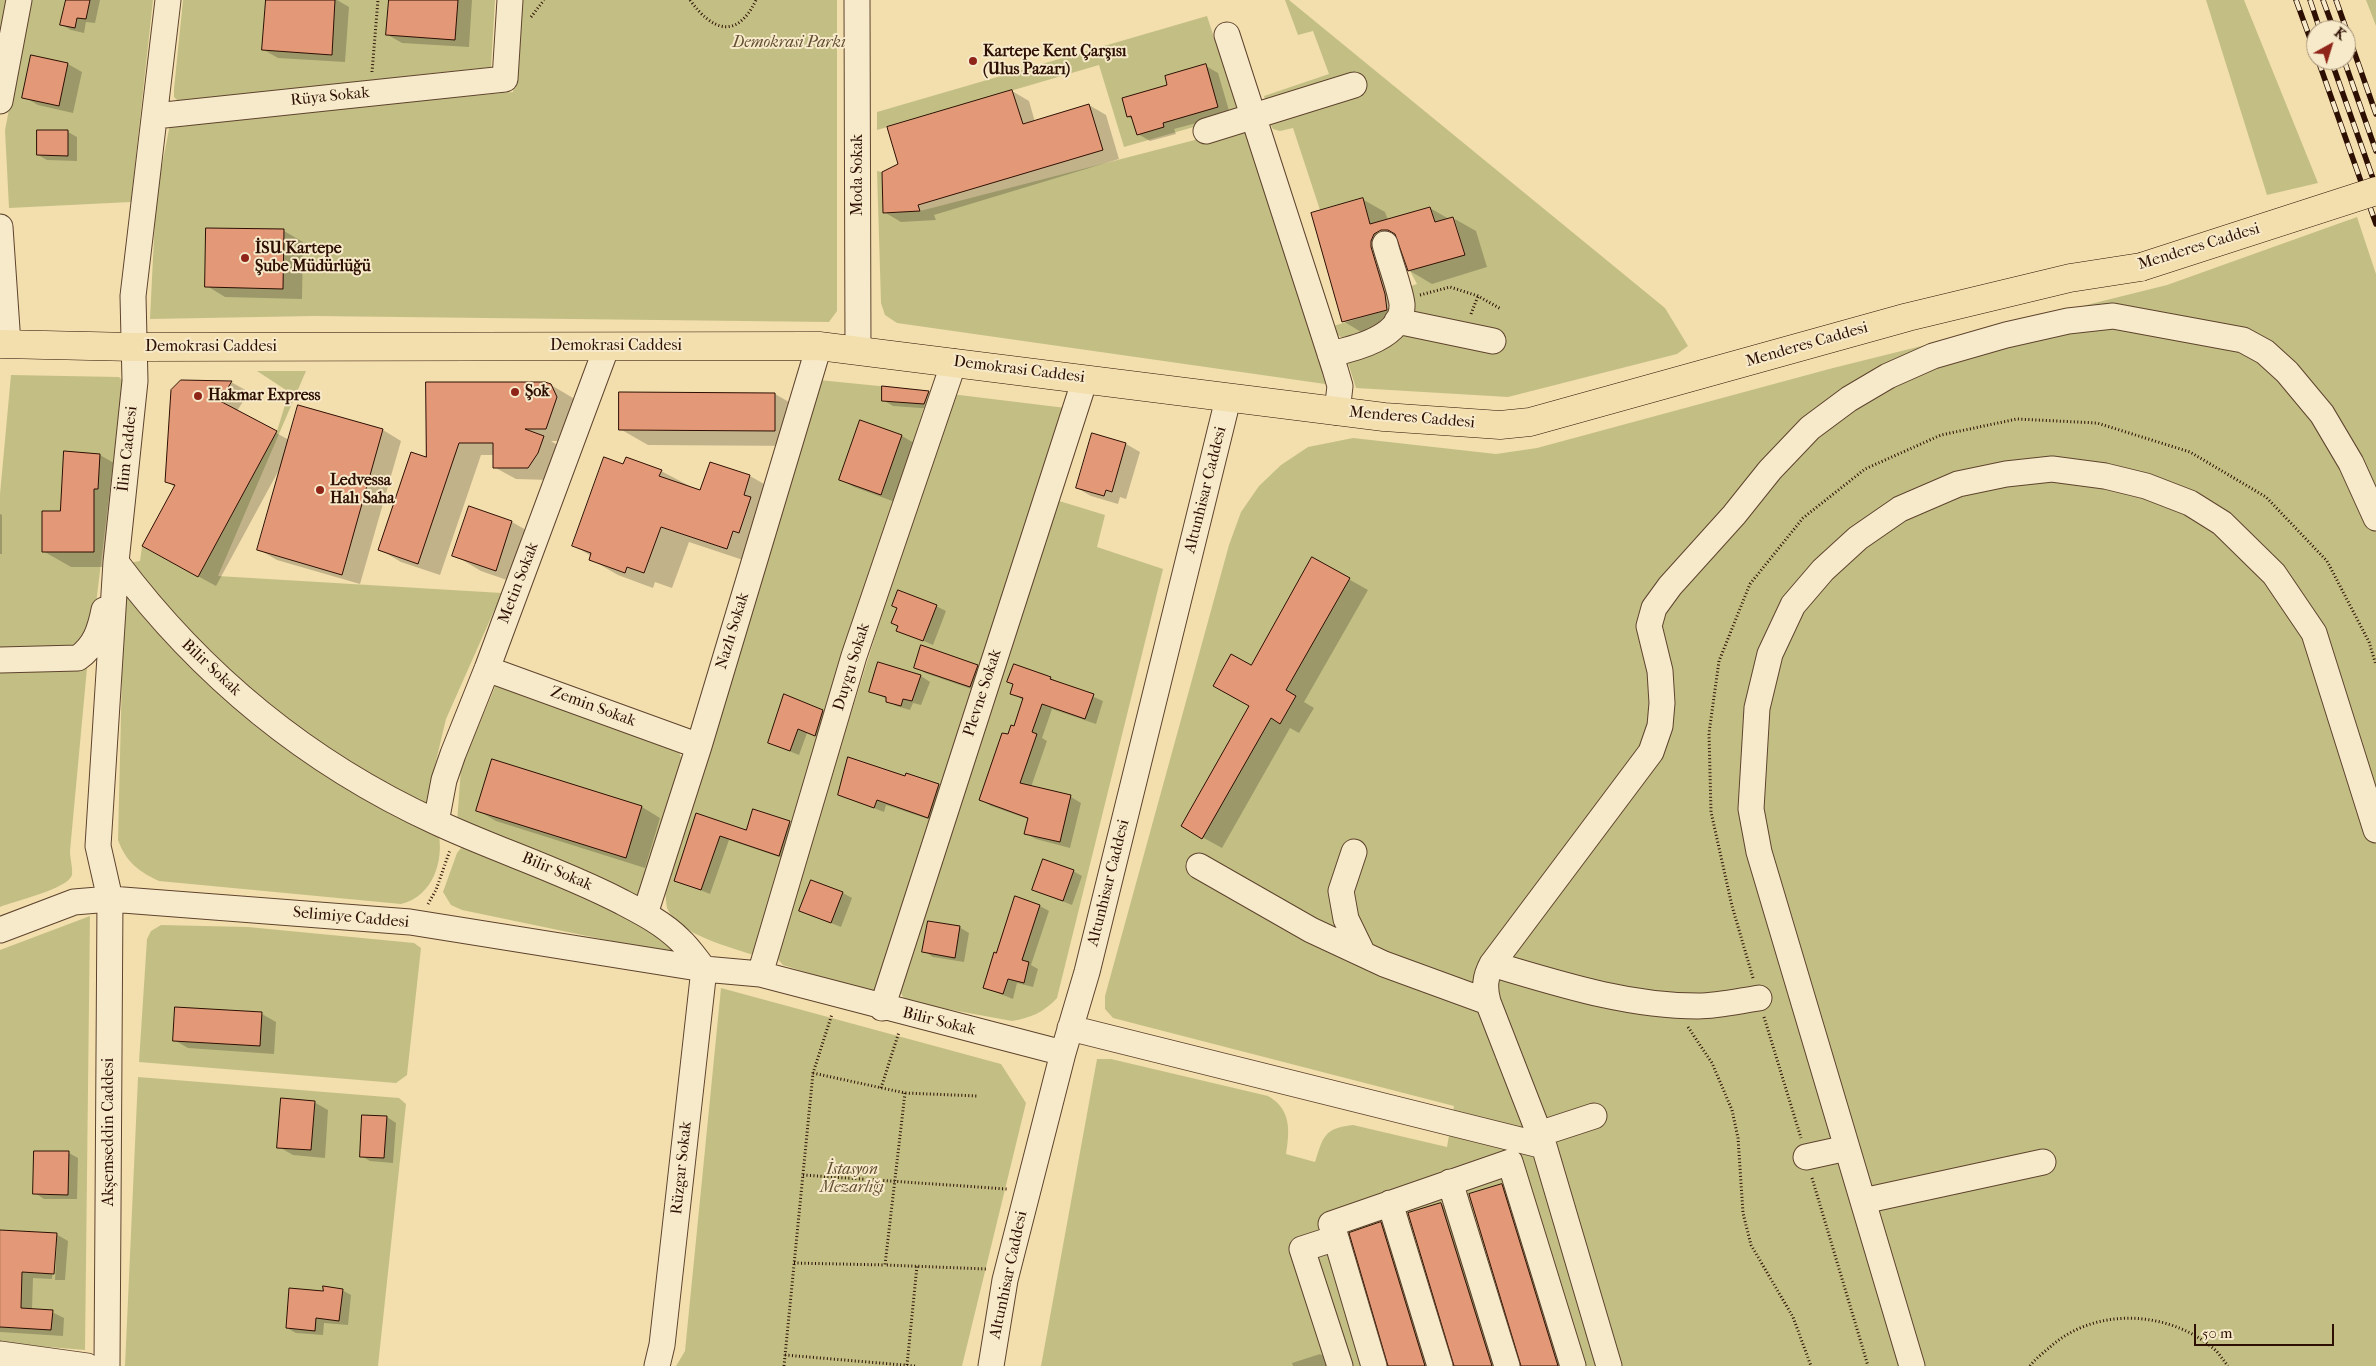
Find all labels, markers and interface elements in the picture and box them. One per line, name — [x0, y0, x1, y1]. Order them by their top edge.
north arrow — [2306, 20, 2356, 70]
text: K — [2331, 24, 2349, 44]
park label: Demokrasi Parkı — [733, 33, 845, 53]
place label: Kartepe Kent Çarşısı (Ulus Pazarı) — [983, 42, 1127, 80]
marker: Kartepe Kent Çarşısı (Ulus Pazarı) — [967, 55, 979, 67]
street label: Rüya Sokak — [289, 83, 371, 111]
street label: Moda Sokak — [848, 134, 868, 216]
street label: Menderes Caddesi — [2136, 219, 2262, 275]
place label: İSU Kartepe Şube Müdürlüğü — [255, 239, 371, 277]
marker: İSU Kartepe Şube Müdürlüğü — [239, 252, 251, 264]
street label: Menderes Caddesi — [1744, 318, 1870, 372]
street label: Demokrasi Caddesi — [550, 336, 682, 356]
street label: Demokrasi Caddesi — [145, 337, 277, 357]
street label: Demokrasi Caddesi — [952, 352, 1086, 388]
place label: Şok — [525, 382, 550, 402]
place label: Hakmar Express — [208, 386, 320, 406]
marker: Şok — [509, 386, 521, 398]
marker: Hakmar Express — [192, 390, 204, 402]
street label: Menderes Caddesi — [1348, 403, 1476, 433]
street label: İlim Caddesi — [114, 405, 142, 493]
street label: Altunhisar Caddesi — [1181, 425, 1231, 555]
place label: Ledvessa Halı Saha — [330, 471, 395, 509]
marker: Ledvessa Halı Saha — [314, 484, 326, 496]
street label: Metin Sokak — [495, 540, 543, 626]
street label: Nazlı Sokak — [712, 590, 754, 672]
street label: Duygu Sokak — [830, 621, 874, 713]
street label: Bilir Sokak — [177, 636, 245, 700]
street label: Plevne Sokak — [960, 647, 1006, 739]
street label: Zemin Sokak — [548, 683, 638, 731]
street label: Altunhisar Caddesi — [1084, 818, 1134, 948]
street label: Bilir Sokak — [519, 849, 595, 895]
street label: Selimiye Caddesi — [292, 903, 410, 933]
street label: Bilir Sokak — [900, 1004, 978, 1040]
street label: Akşemseddin Caddesi — [99, 1058, 119, 1206]
street label: Rüzgar Sokak — [668, 1120, 696, 1216]
park label: İstasyon Mezarlığı — [820, 1160, 884, 1198]
street label: Altunhisar Caddesi — [986, 1209, 1032, 1341]
scale bar — [2196, 1314, 2336, 1346]
text: 50 m — [2202, 1324, 2232, 1342]

